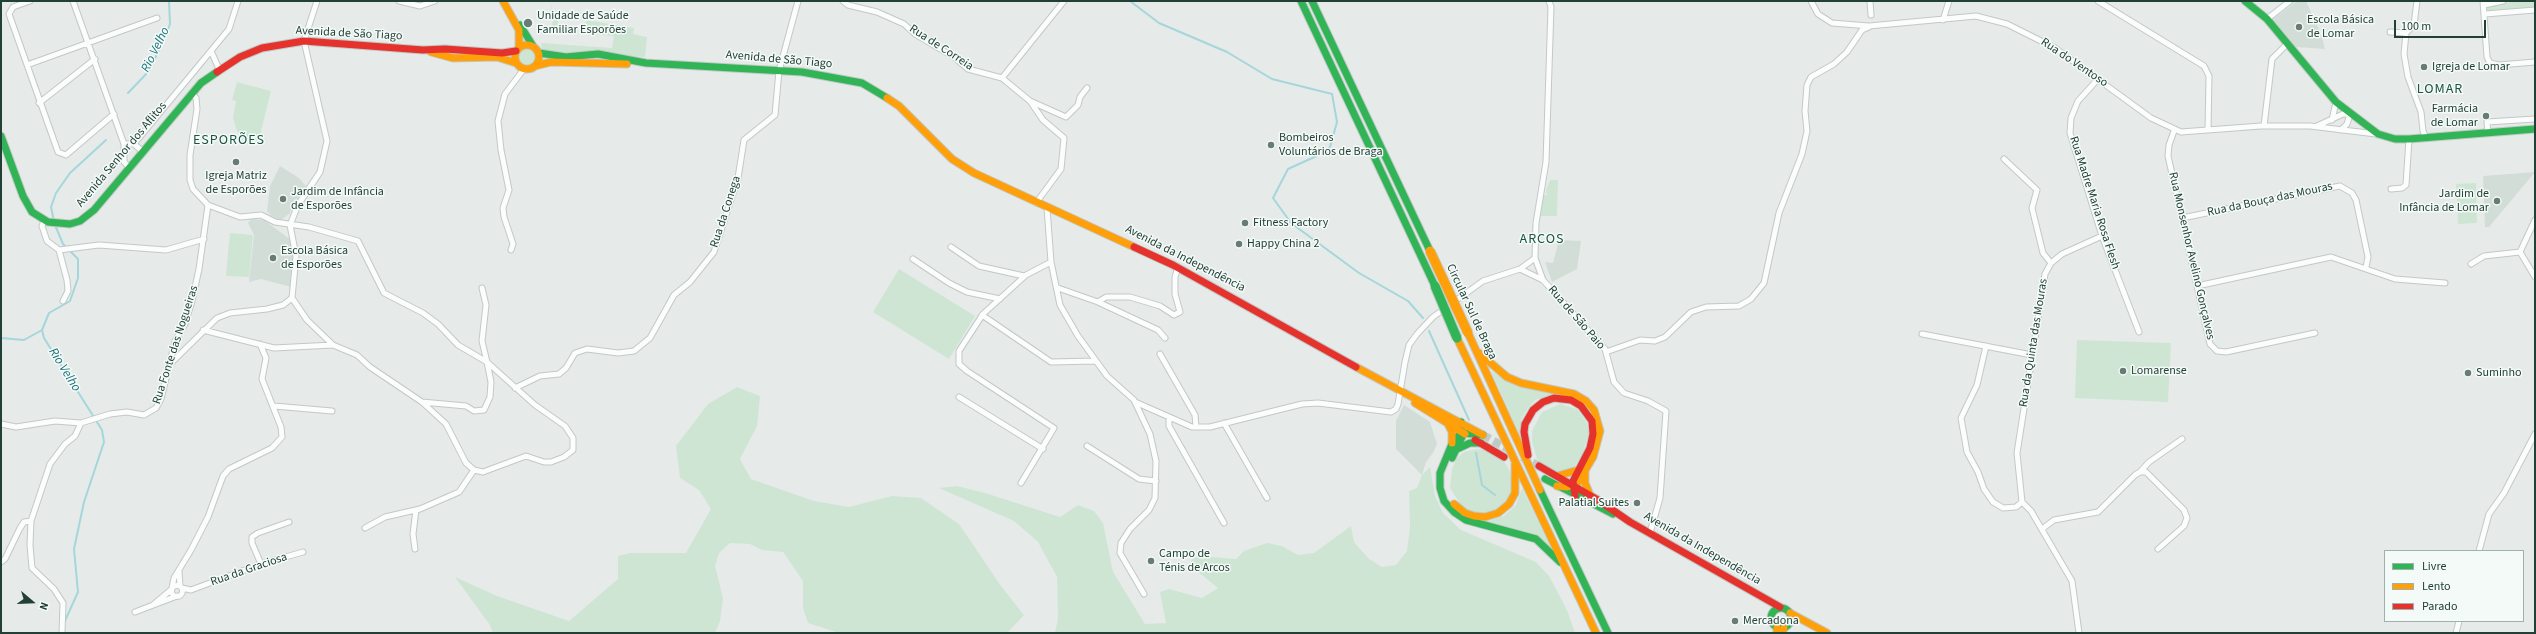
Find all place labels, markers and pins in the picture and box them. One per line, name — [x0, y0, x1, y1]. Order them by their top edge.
place label: Unidade de Saúde Familiar Esporões — [537, 9, 629, 37]
place label: Escola Básica de Lomar — [2307, 13, 2374, 41]
marker: Unidade de Saúde Familiar Esporões — [522, 17, 534, 29]
marker: Escola Básica de Lomar — [2294, 22, 2304, 32]
place label: Igreja de Lomar — [2432, 60, 2510, 74]
marker: Igreja de Lomar — [2419, 62, 2429, 72]
place label: Farmácia de Lomar — [2431, 102, 2478, 130]
marker: Farmácia de Lomar — [2481, 111, 2491, 121]
place label: Bombeiros Voluntários de Braga — [1279, 131, 1382, 159]
marker: Bombeiros Voluntários de Braga — [1266, 140, 1276, 150]
marker: Igreja Matriz de Esporões — [231, 157, 241, 167]
place label: Igreja Matriz de Esporões — [205, 169, 267, 197]
place label: Jardim de Infância de Esporões — [291, 185, 384, 213]
place label: Jardim de Infância de Lomar — [2399, 187, 2489, 215]
marker: Jardim de Infância de Esporões — [278, 194, 288, 204]
marker: Jardim de Infância de Lomar — [2492, 196, 2502, 206]
place label: Fitness Factory — [1253, 216, 1328, 230]
marker: Fitness Factory — [1240, 218, 1250, 228]
place label: Happy China 2 — [1247, 237, 1319, 251]
marker: Happy China 2 — [1234, 239, 1244, 249]
place label: Escola Básica de Esporões — [281, 244, 348, 272]
marker: Escola Básica de Esporões — [268, 253, 278, 263]
place label: Lomarense — [2131, 364, 2187, 378]
marker: Lomarense — [2118, 366, 2128, 376]
place label: Suminho — [2476, 366, 2521, 380]
marker: Suminho — [2463, 368, 2473, 378]
place label: Palatial Suites — [1558, 496, 1629, 510]
marker: Palatial Suites — [1632, 498, 1642, 508]
place label: Campo de Ténis de Arcos — [1159, 547, 1230, 575]
marker: Campo de Ténis de Arcos — [1146, 556, 1156, 566]
place label: Mercadona — [1743, 614, 1799, 628]
marker: Mercadona — [1730, 616, 1740, 626]

